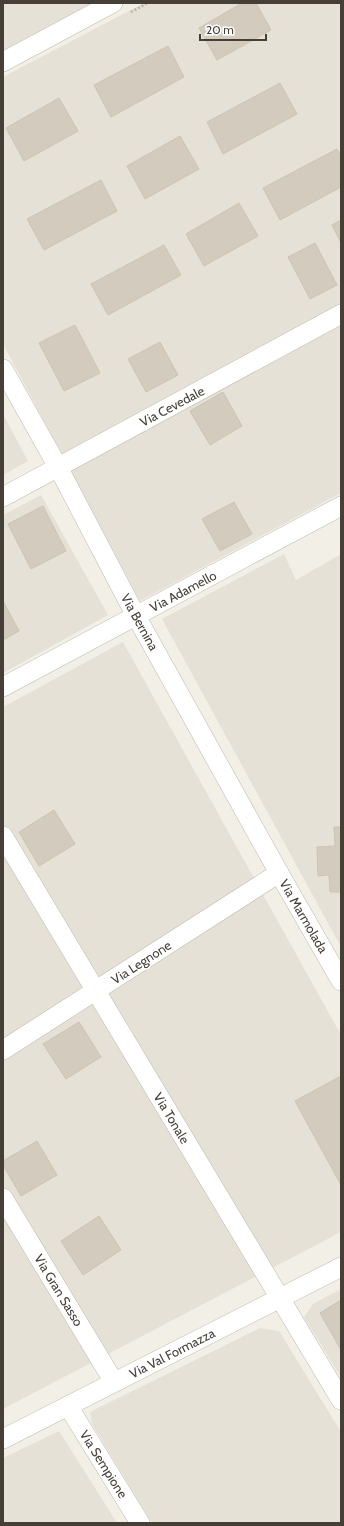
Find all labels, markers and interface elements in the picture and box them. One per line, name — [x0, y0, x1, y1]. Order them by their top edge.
scale bar — [200, 16, 266, 42]
text: 20 m — [206, 22, 234, 37]
street label: Via Cevedale — [137, 382, 207, 430]
street label: Via Adamello — [147, 567, 219, 615]
street label: Via Bernina — [118, 591, 163, 654]
street label: Via Marmolada — [276, 876, 332, 956]
street label: Via Legnone — [108, 937, 174, 987]
street label: Via Tonale — [151, 1090, 194, 1147]
street label: Via Gran Sasso — [31, 1251, 87, 1329]
street label: Via Val Formazza — [127, 1324, 218, 1381]
street label: Via Sempione — [77, 1427, 131, 1501]

